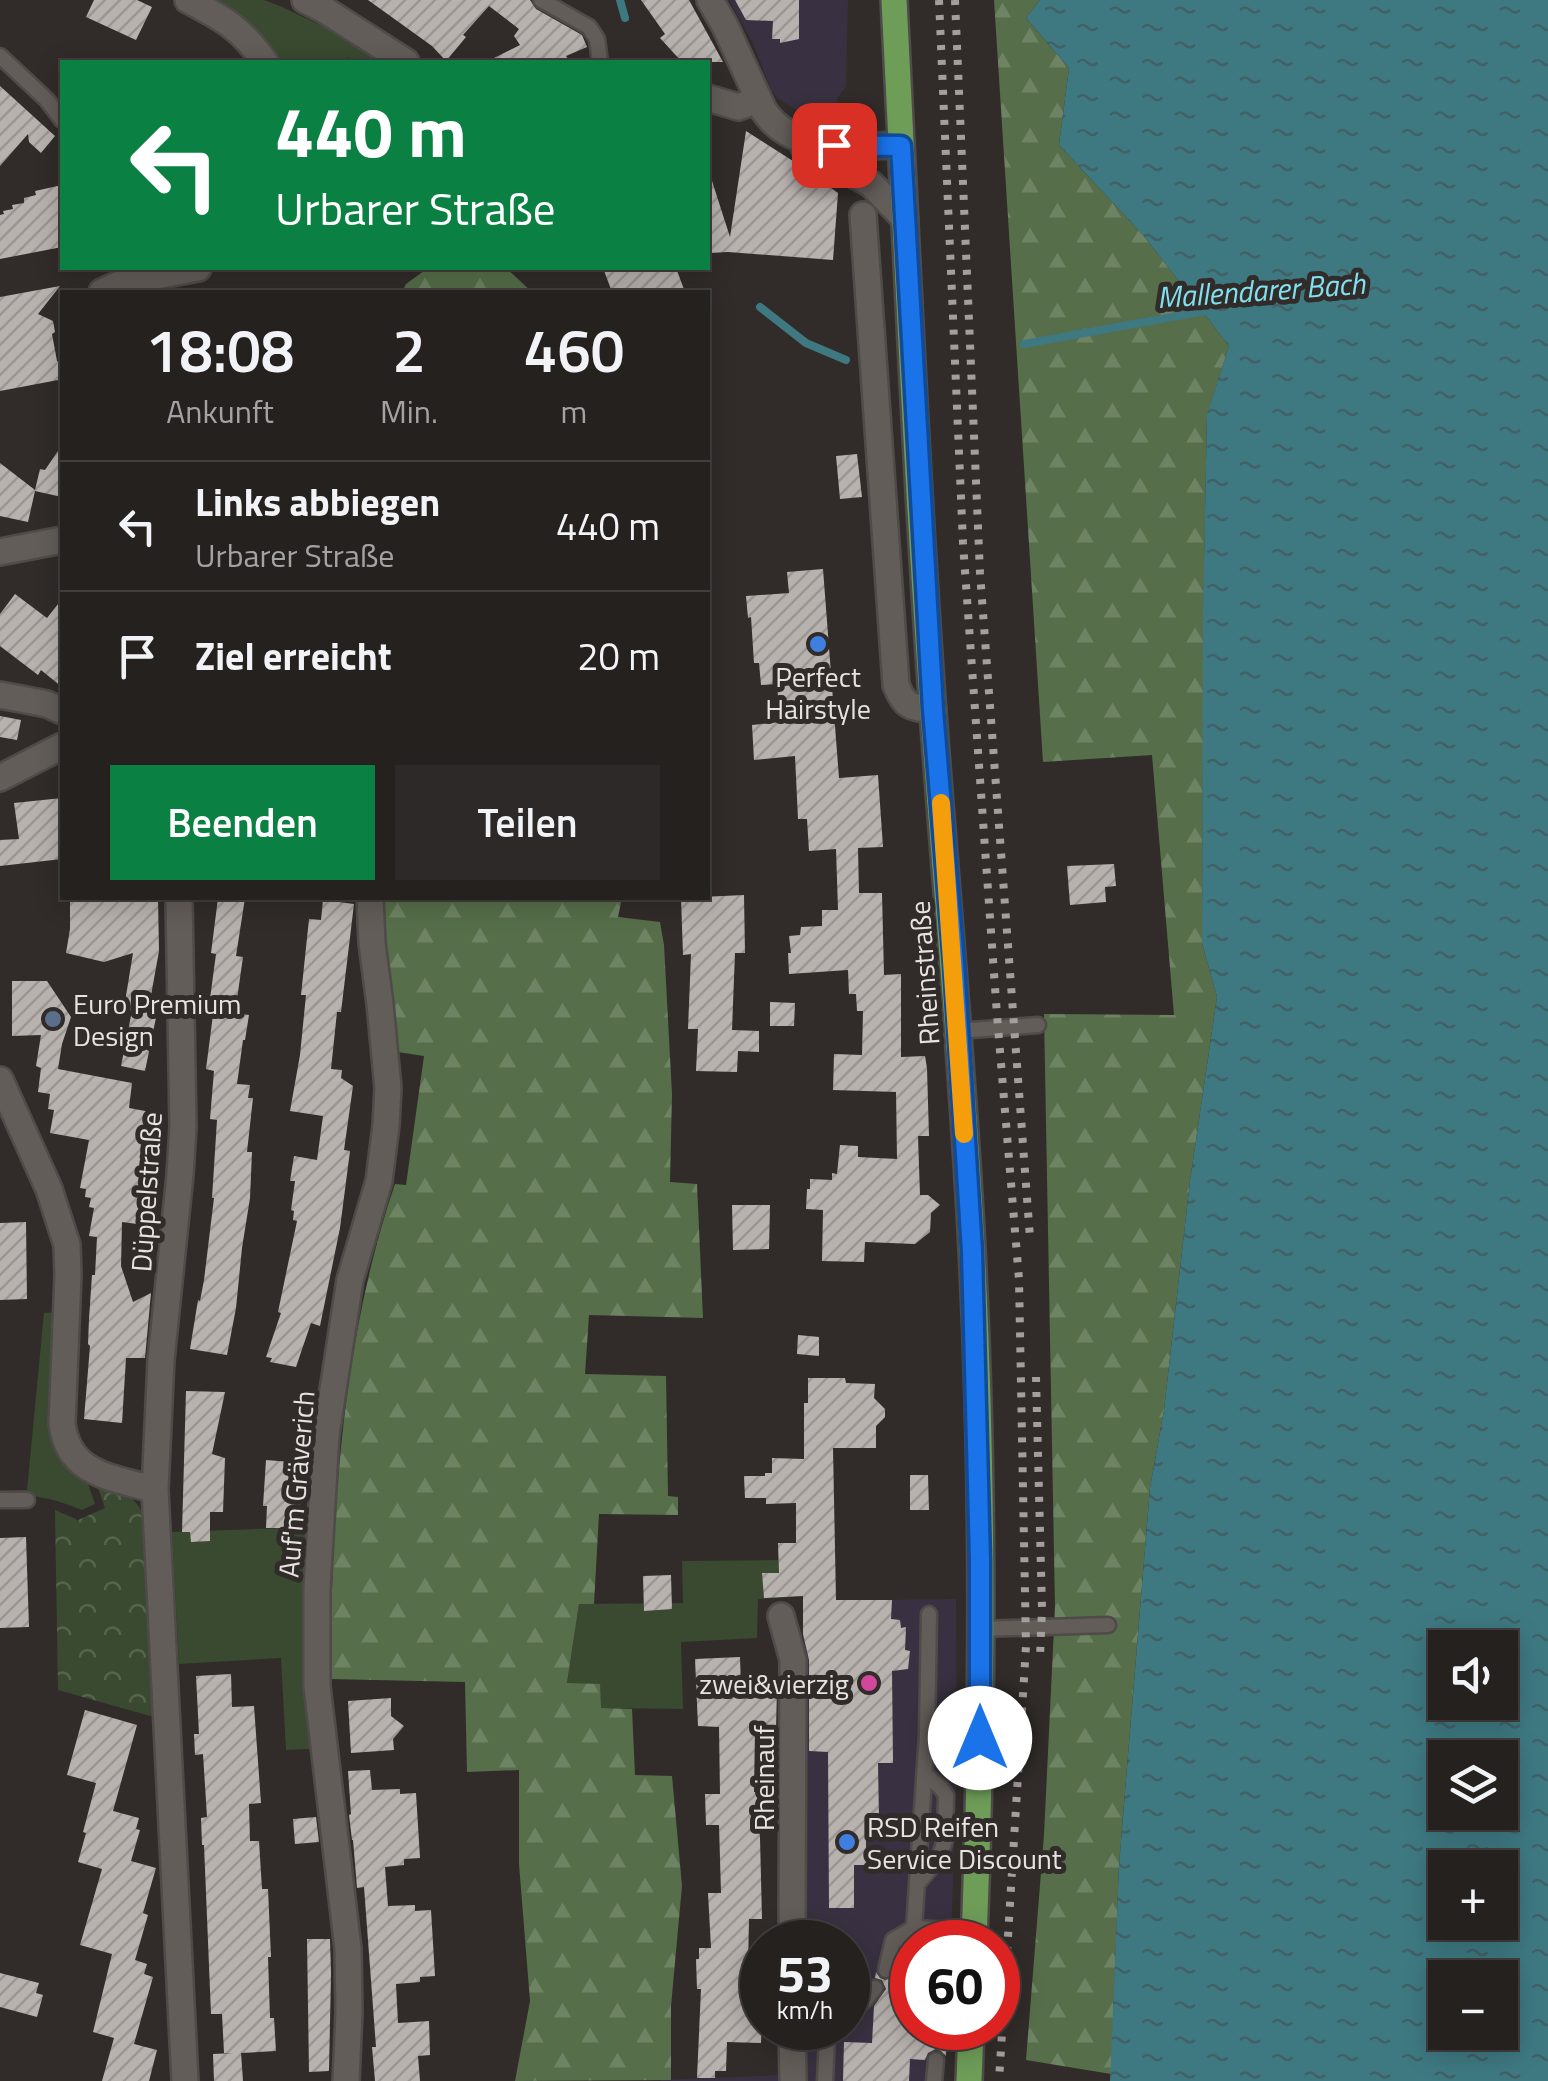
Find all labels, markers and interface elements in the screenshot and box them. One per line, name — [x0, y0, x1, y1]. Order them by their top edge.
text: 440 m — [275, 78, 467, 184]
icon: left — [110, 100, 240, 230]
pin — [792, 103, 877, 188]
icon: arrive — [807, 118, 862, 173]
text: Urbarer Straße — [275, 174, 556, 242]
water label: Mallendarer Bach — [1155, 260, 1368, 320]
text: 18:08 — [146, 304, 294, 395]
text: 2 — [392, 304, 426, 395]
text: 460 — [524, 304, 624, 395]
text: Ankunft — [166, 387, 274, 435]
text: Min. — [380, 387, 438, 435]
text: m — [561, 387, 587, 435]
text: Links abbiegen — [195, 473, 440, 531]
text: 440 m — [556, 497, 660, 555]
icon: left — [110, 499, 165, 554]
text: Urbarer Straße — [195, 531, 395, 579]
text: Ziel erreicht — [195, 627, 392, 685]
text: 20 m — [577, 627, 660, 685]
icon: arrive — [110, 629, 165, 684]
marker: Perfect Hairstyle — [807, 633, 829, 655]
place label: Perfect Hairstyle — [765, 655, 871, 730]
button: Beenden — [110, 765, 375, 880]
button: Teilen — [395, 765, 660, 880]
street label: Rheinstraße — [898, 899, 950, 1047]
place label: Euro Premium Design — [73, 982, 241, 1057]
marker: Euro Premium Design — [42, 1008, 64, 1030]
street label: Düppelstraße — [119, 1111, 173, 1273]
street label: Auf'm Gräverich — [266, 1389, 326, 1579]
map controls — [1428, 1630, 1518, 2050]
button: sound — [1428, 1630, 1518, 1720]
place label: zwei&vierzig — [699, 1662, 849, 1705]
marker: zwei&vierzig — [858, 1672, 880, 1694]
position arrow — [928, 1686, 1032, 1790]
street label: Rheinauf — [742, 1724, 785, 1831]
button: layers — [1428, 1740, 1518, 1830]
place label: RSD Reifen Service Discount — [867, 1805, 1062, 1880]
marker: RSD Reifen Service Discount — [836, 1831, 858, 1853]
button: + — [1428, 1850, 1518, 1940]
speed limit sign: 60 — [890, 1920, 1020, 2050]
text: 53 — [777, 1935, 833, 2011]
button: − — [1428, 1960, 1518, 2050]
text: km/h — [777, 1991, 833, 2029]

